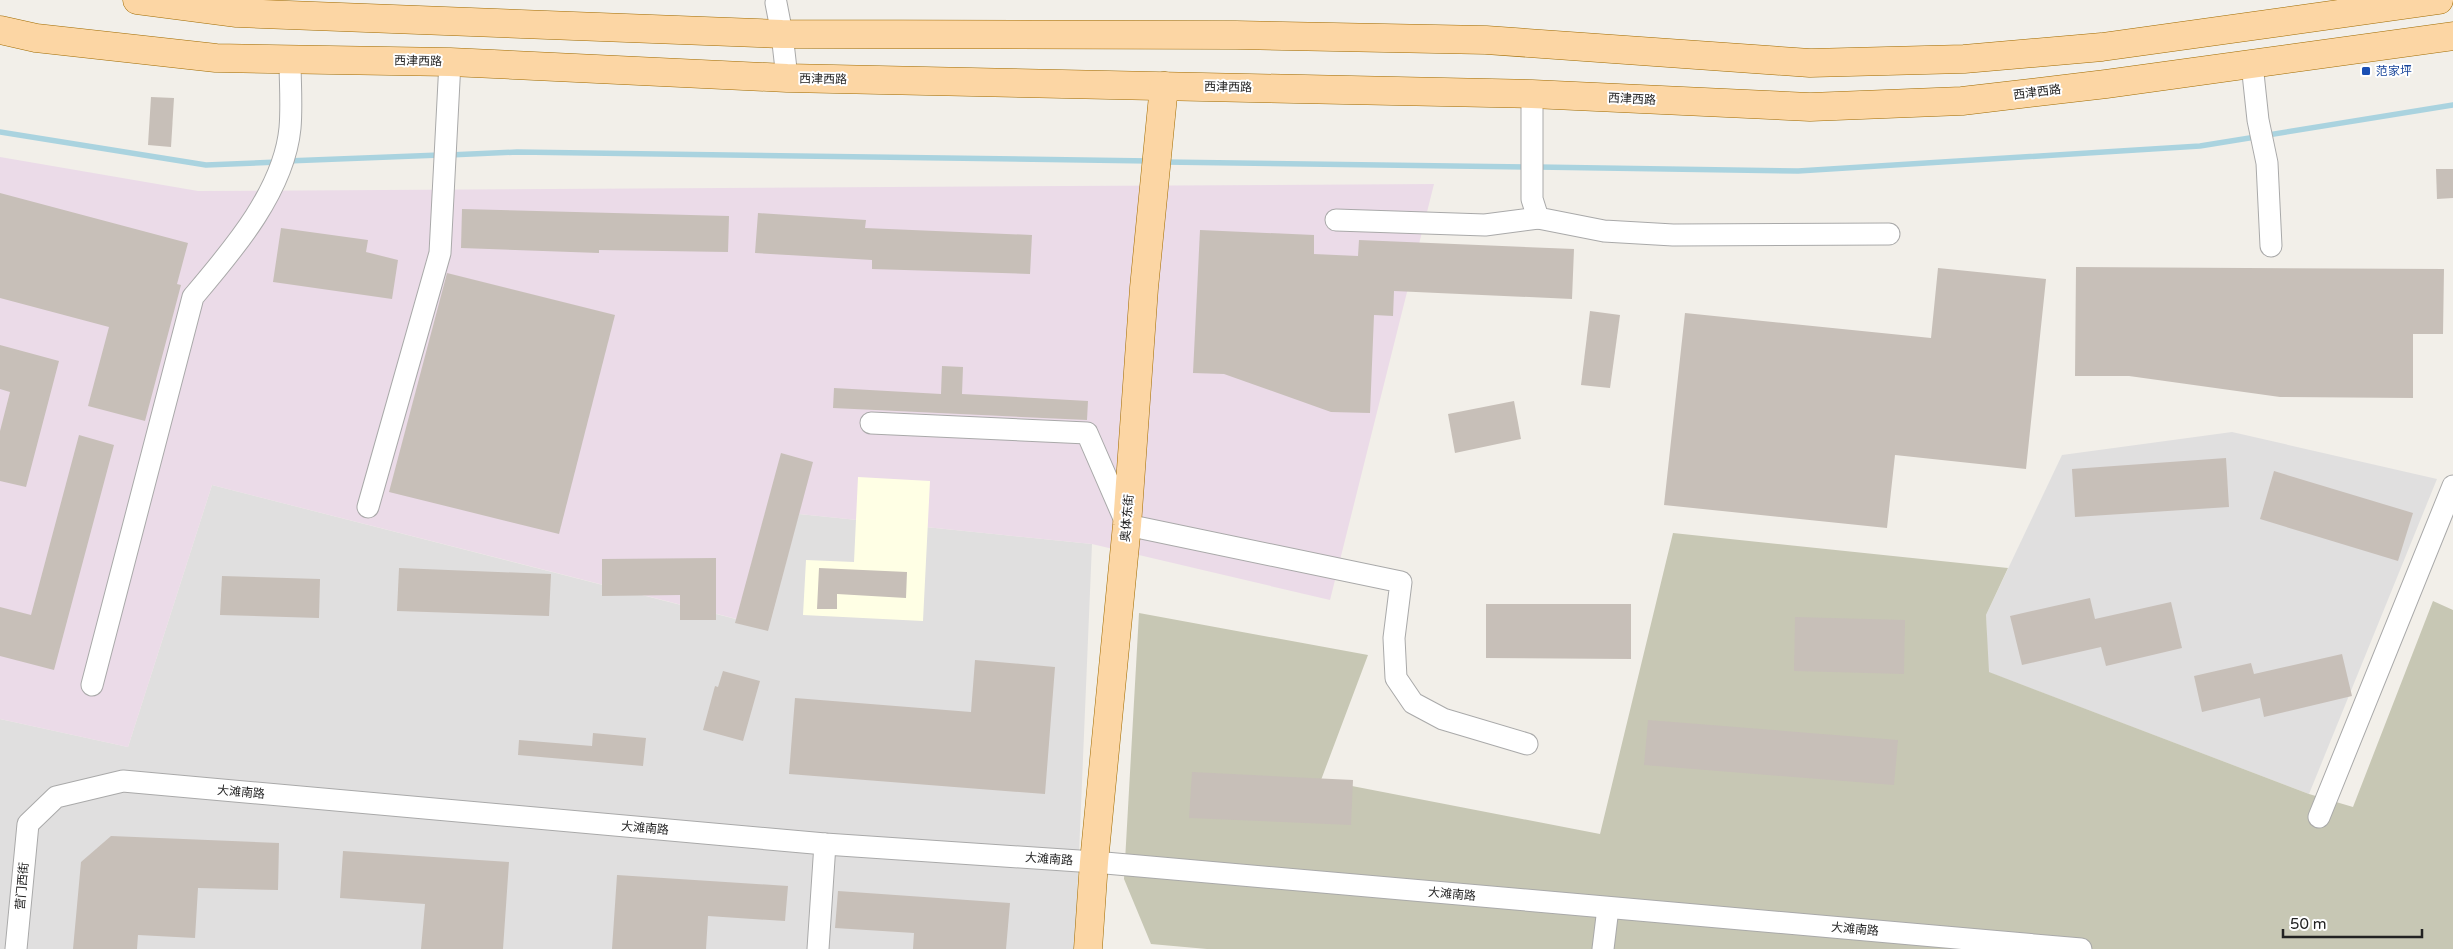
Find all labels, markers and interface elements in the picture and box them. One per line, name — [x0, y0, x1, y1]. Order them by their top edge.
street label: 西津西路 — [394, 54, 442, 68]
place label: 范家坪 — [2376, 64, 2412, 78]
marker: 范家坪 — [2360, 65, 2372, 77]
street label: 西津西路 — [799, 72, 847, 86]
street label: 西津西路 — [1204, 80, 1252, 94]
street label: 西津西路 — [2012, 82, 2062, 102]
street label: 西津西路 — [1608, 91, 1656, 107]
street label: 奥体东街 — [1118, 493, 1136, 543]
street label: 大滩南路 — [216, 783, 266, 801]
street label: 大滩南路 — [620, 819, 670, 837]
street label: 大滩南路 — [1025, 850, 1073, 868]
street label: 营门西街 — [13, 861, 31, 911]
street label: 大滩南路 — [1427, 885, 1477, 903]
scale bar — [2283, 906, 2422, 938]
text: 50 m — [2290, 915, 2327, 933]
street label: 大滩南路 — [1830, 920, 1880, 938]

